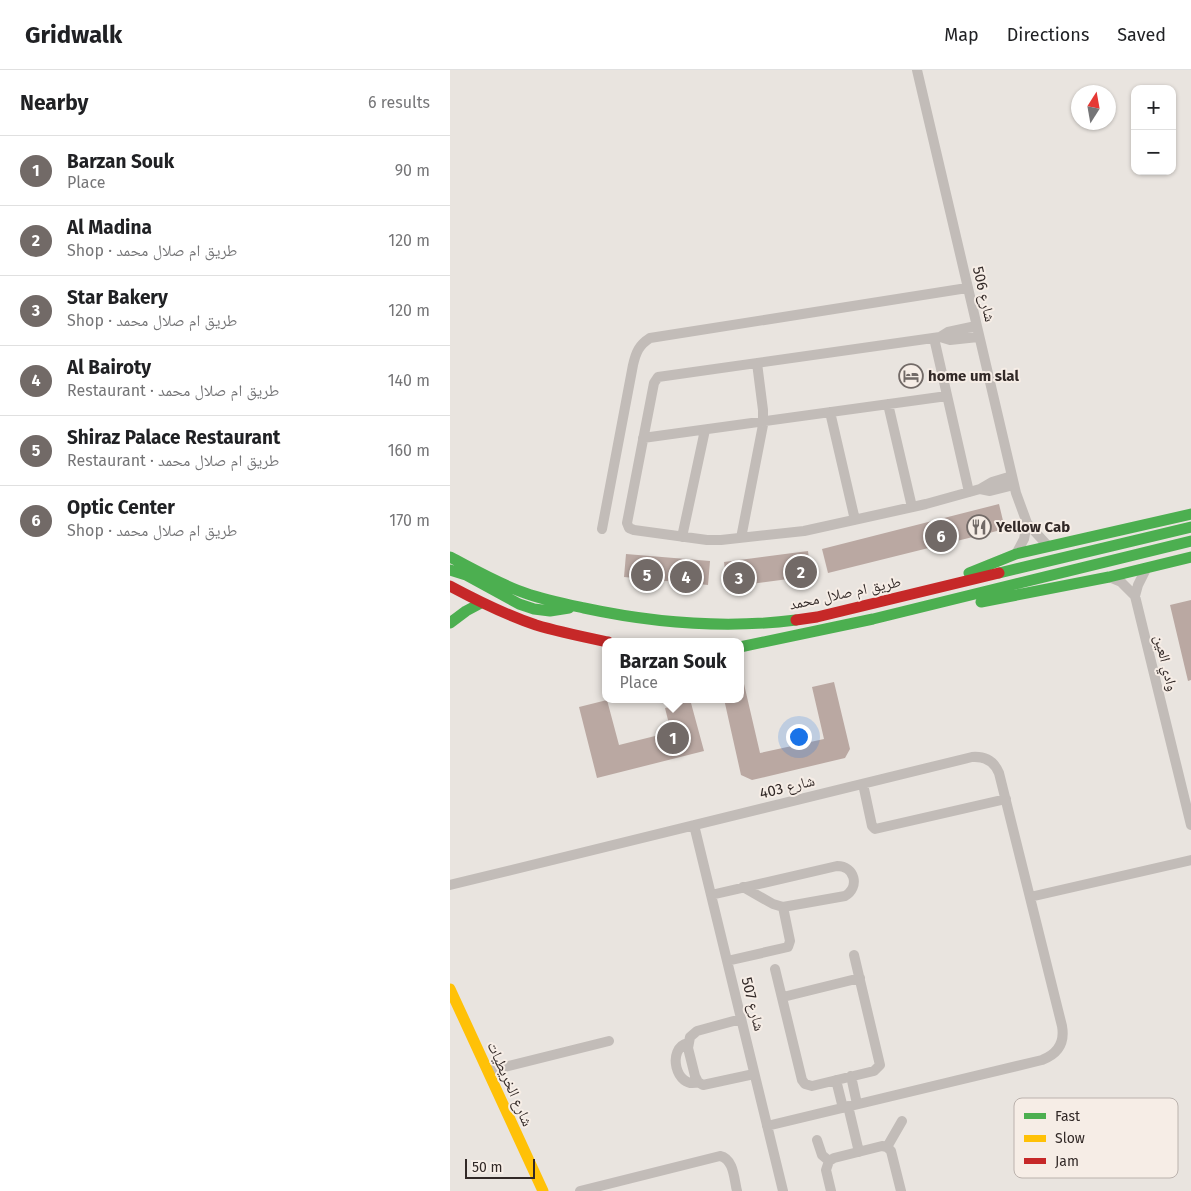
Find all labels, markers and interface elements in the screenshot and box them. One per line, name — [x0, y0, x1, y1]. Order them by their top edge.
text: Gridwalk — [25, 21, 122, 49]
text: Map — [944, 24, 979, 46]
text: Directions — [1007, 24, 1089, 46]
text: Saved — [1117, 24, 1166, 46]
north arrow — [1071, 85, 1116, 130]
map controls — [1131, 85, 1176, 175]
button: + — [1131, 85, 1176, 130]
text: Nearby — [20, 90, 88, 116]
text: 6 results — [368, 93, 430, 112]
button: − — [1131, 130, 1176, 175]
text: Barzan Souk — [67, 150, 174, 173]
text: 1 — [32, 161, 40, 180]
text: 90 m — [395, 161, 430, 180]
text: Place — [67, 173, 106, 192]
text: Al Madina — [67, 216, 152, 239]
text: 2 — [32, 231, 40, 250]
text: 120 m — [388, 231, 430, 250]
text: Shop · طريق ام صلال محمد — [67, 241, 237, 260]
street label: شارع 506 — [968, 265, 999, 324]
text: Star Bakery — [67, 286, 168, 309]
text: 3 — [32, 301, 40, 320]
text: 120 m — [388, 301, 430, 320]
text: Shop · طريق ام صلال محمد — [67, 311, 237, 330]
text: Al Bairoty — [67, 356, 151, 379]
hotel icon: home um slal — [898, 363, 924, 389]
place label: home um slal — [928, 367, 1019, 385]
text: 4 — [31, 371, 41, 390]
text: 140 m — [388, 371, 430, 390]
text: Restaurant · طريق ام صلال محمد — [67, 381, 279, 400]
text: Shiraz Palace Restaurant — [67, 426, 280, 449]
text: 5 — [32, 441, 40, 460]
text: 160 m — [388, 441, 430, 460]
text: Restaurant · طريق ام صلال محمد — [67, 451, 279, 470]
text: Optic Center — [67, 496, 175, 519]
text: 6 — [31, 511, 41, 530]
text: 170 m — [389, 511, 430, 530]
restaurant icon: Yellow Cab — [966, 514, 992, 540]
pin: 6 — [925, 517, 957, 555]
place label: Yellow Cab — [995, 518, 1070, 536]
text: Shop · طريق ام صلال محمد — [67, 521, 237, 540]
pin: 2 — [785, 553, 817, 591]
pin: 5 — [631, 556, 663, 594]
pin: 4 — [670, 558, 702, 596]
pin: 3 — [723, 559, 755, 597]
street label: طريق ام صلال محمد — [788, 572, 903, 615]
street label: وادي العين — [1148, 633, 1182, 694]
popup — [602, 638, 744, 703]
text: Barzan Souk — [619, 650, 727, 673]
text: Place — [619, 673, 658, 692]
pin: 1 — [657, 719, 689, 757]
your location — [786, 724, 812, 750]
street label: شارع 403 — [758, 771, 817, 803]
street label: شارع 507 — [737, 975, 768, 1033]
street label: شارع الخريطيات — [482, 1039, 537, 1130]
legend — [1014, 1098, 1178, 1178]
text: Fast — [1055, 1108, 1081, 1125]
text: Slow — [1055, 1130, 1085, 1147]
text: Jam — [1055, 1153, 1079, 1170]
scale bar — [465, 1156, 535, 1179]
text: 50 m — [472, 1159, 503, 1176]

